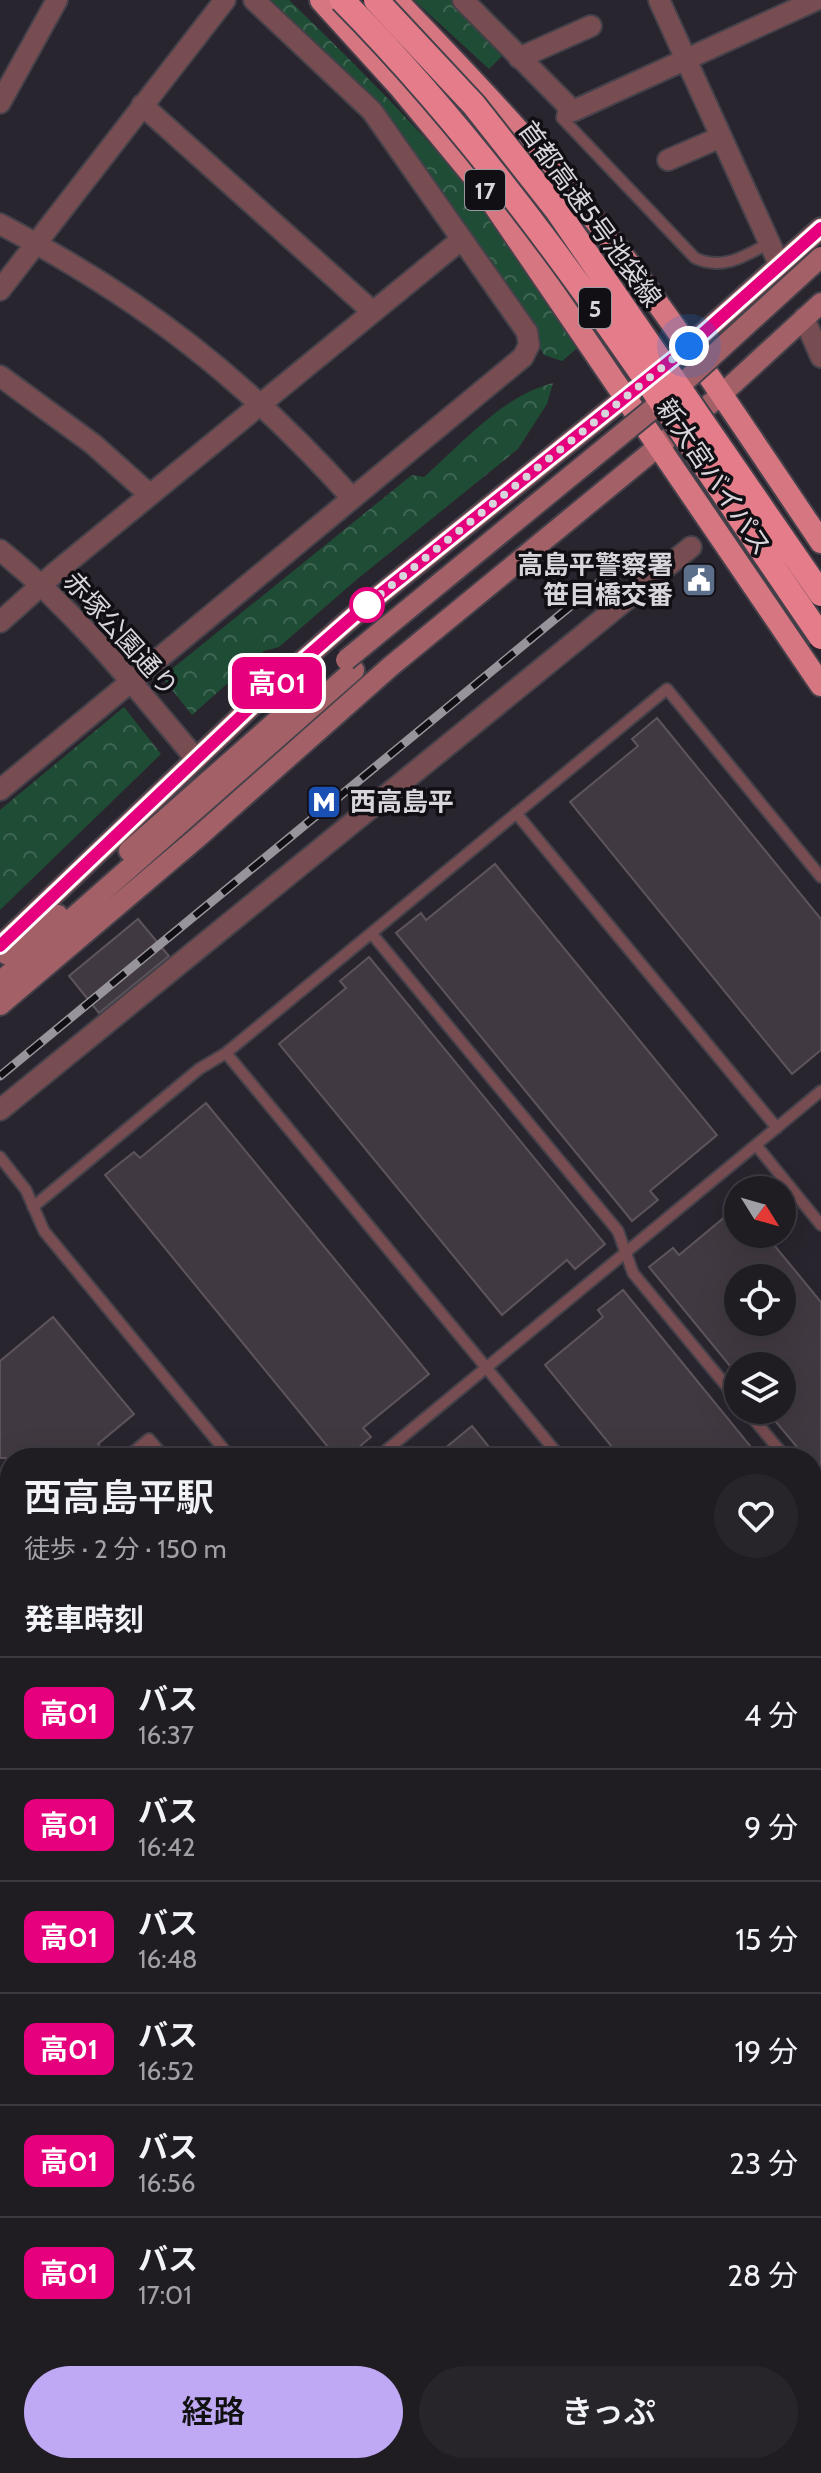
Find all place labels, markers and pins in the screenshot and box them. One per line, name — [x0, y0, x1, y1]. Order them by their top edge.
place label: 高島平警察署 笹目橋交番 — [517, 549, 673, 611]
public building icon: 高島平警察署 笹目橋交番 — [680, 561, 718, 599]
unlabelled marker — [350, 588, 384, 622]
metro station icon: 西高島平 — [305, 783, 343, 821]
place label: 西高島平 — [350, 786, 454, 818]

